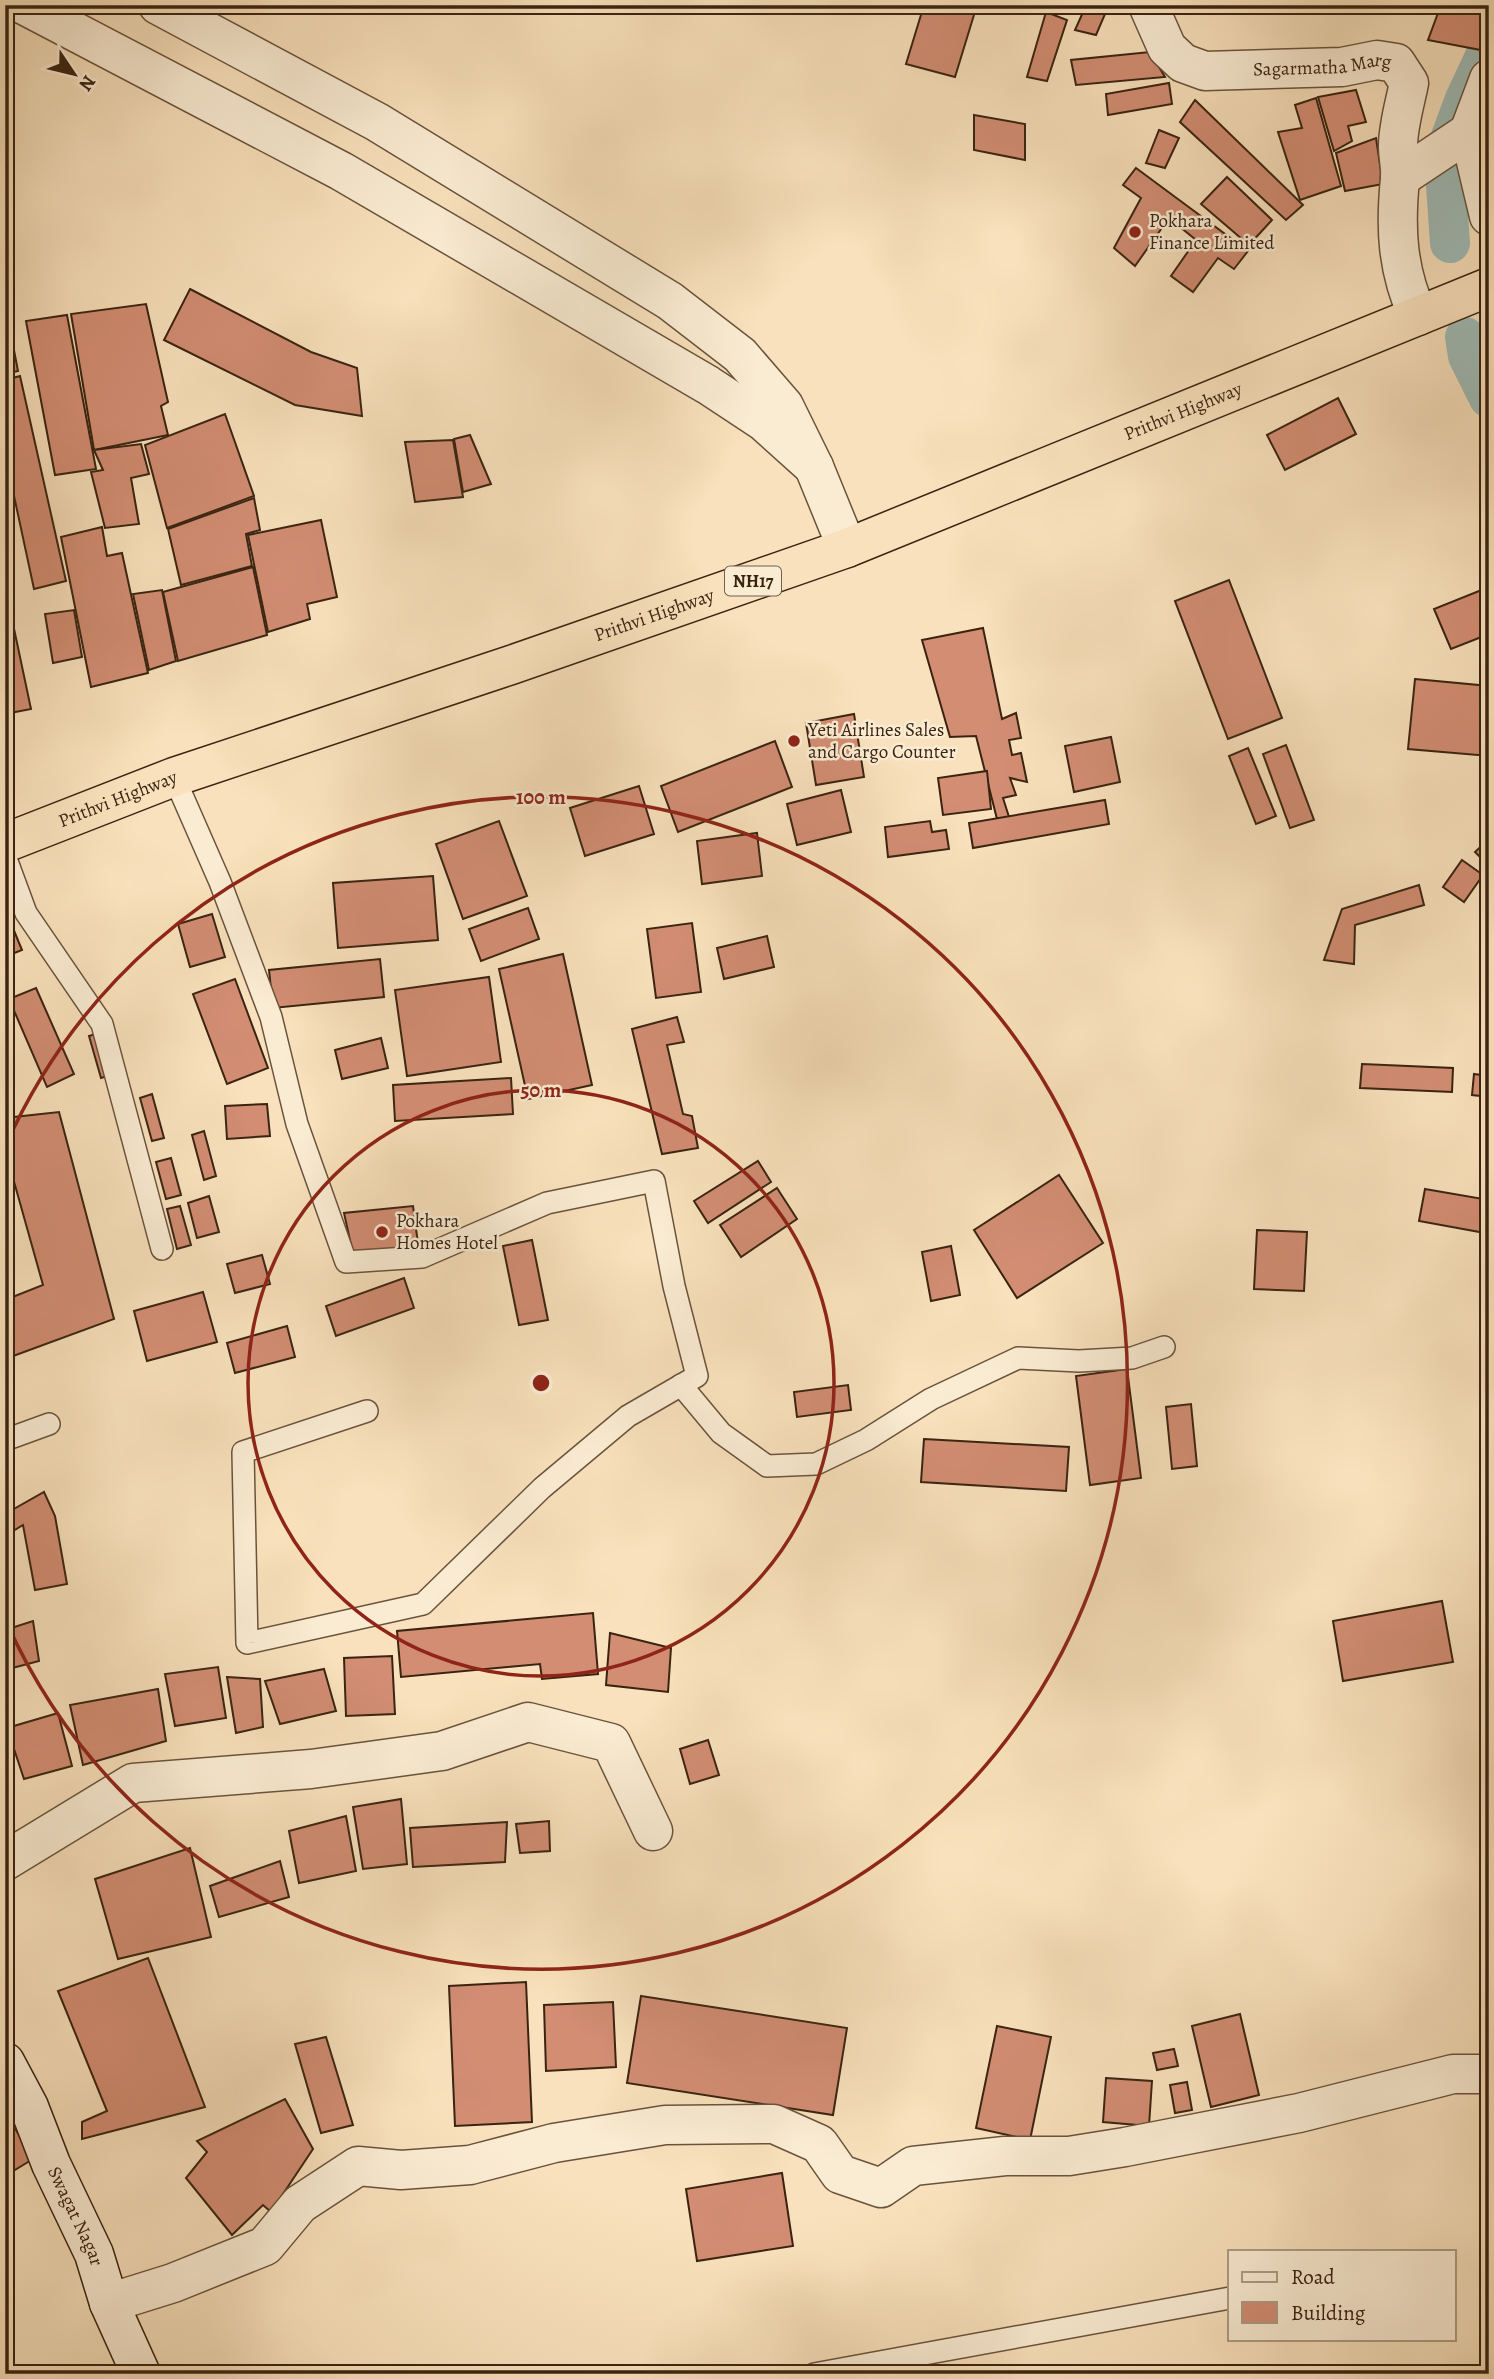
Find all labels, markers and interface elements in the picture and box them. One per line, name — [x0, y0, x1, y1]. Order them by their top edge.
north arrow — [38, 38, 108, 108]
street label: Sagarmatha Marg — [1253, 47, 1394, 83]
text: N — [72, 70, 102, 96]
place label: Pokhara Finance Limited — [1149, 208, 1275, 256]
marker: Pokhara Finance Limited — [1127, 224, 1143, 240]
street label: Prithvi Highway — [1120, 376, 1246, 447]
road number: NH17 — [725, 566, 781, 596]
street label: Prithvi Highway — [590, 582, 718, 648]
place label: Yeti Airlines Sales and Cargo Counter — [807, 717, 956, 765]
marker: Yeti Airlines Sales and Cargo Counter — [786, 733, 802, 749]
street label: Prithvi Highway — [55, 764, 181, 834]
text: 100 m — [516, 783, 566, 811]
text: 50 m — [521, 1076, 562, 1104]
place label: Pokhara Homes Hotel — [396, 1208, 498, 1256]
marker: Pokhara Homes Hotel — [374, 1224, 390, 1240]
centre of rings — [529, 1371, 553, 1395]
street label: Swagat Nagar — [41, 2162, 110, 2269]
legend — [1228, 2250, 1456, 2340]
text: Road — [1291, 2263, 1335, 2291]
text: Building — [1291, 2299, 1366, 2327]

